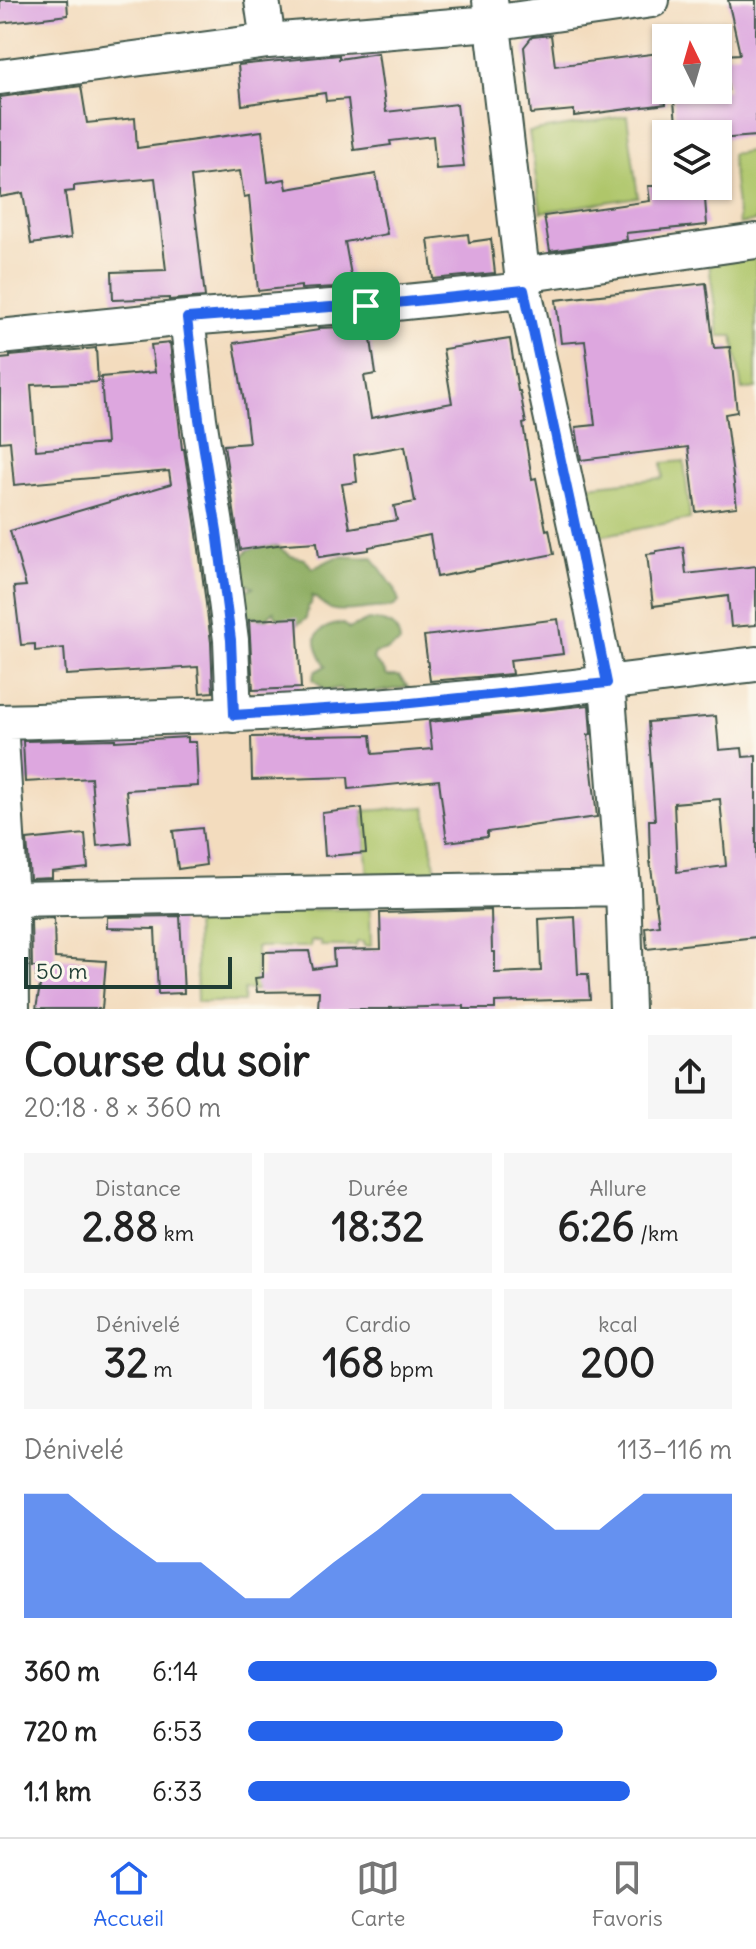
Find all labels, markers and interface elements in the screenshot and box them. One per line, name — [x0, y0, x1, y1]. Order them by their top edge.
north arrow — [652, 24, 732, 104]
map controls — [652, 24, 732, 200]
button: layers — [652, 120, 732, 200]
pin — [332, 272, 400, 340]
icon: arrive — [344, 284, 388, 328]
scale bar — [24, 953, 232, 989]
text: 50 m — [36, 957, 88, 985]
text: Course du soir — [24, 1033, 310, 1088]
button: share — [648, 1035, 732, 1119]
text: 20:18 · 8 × 360 m — [24, 1091, 221, 1124]
text: Distance — [95, 1174, 181, 1202]
text: Durée — [348, 1174, 408, 1202]
text: Allure — [589, 1174, 647, 1202]
text: 2.88 — [82, 1202, 158, 1252]
text: 18:32 — [332, 1202, 424, 1252]
text: 6:26 — [558, 1202, 635, 1252]
text: km — [158, 1219, 194, 1247]
text: /km — [635, 1219, 678, 1247]
text: Dénivelé — [96, 1310, 180, 1338]
text: Cardio — [345, 1310, 411, 1338]
text: kcal — [598, 1310, 638, 1338]
text: 32 — [103, 1338, 148, 1388]
text: 168 — [322, 1338, 384, 1388]
text: 200 — [581, 1338, 655, 1388]
text: m — [148, 1355, 173, 1383]
text: bpm — [384, 1355, 434, 1383]
text: Dénivelé — [24, 1433, 124, 1466]
text: 113–116 m — [617, 1433, 732, 1466]
text: 360 m — [24, 1655, 100, 1688]
text: 6:14 — [152, 1655, 198, 1688]
text: 720 m — [24, 1715, 97, 1748]
text: 6:53 — [152, 1715, 203, 1748]
text: 1.1 km — [24, 1775, 91, 1808]
text: 6:33 — [152, 1775, 202, 1808]
tab: Accueil — [93, 1856, 164, 1932]
tab: Carte — [350, 1856, 405, 1932]
tab: Favoris — [592, 1856, 663, 1932]

